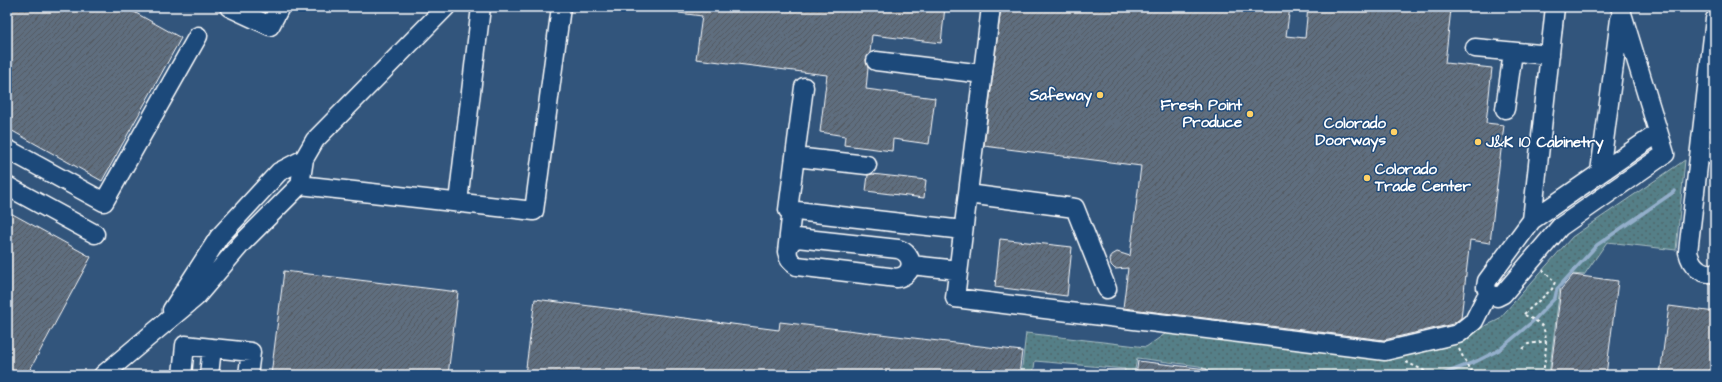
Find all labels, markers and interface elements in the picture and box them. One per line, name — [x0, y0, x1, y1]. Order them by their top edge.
place label: Safeway — [1029, 85, 1093, 107]
marker: Safeway — [1095, 90, 1105, 100]
place label: Fresh Point Produce — [1160, 95, 1243, 133]
marker: Fresh Point Produce — [1245, 109, 1255, 119]
place label: Colorado Doorways — [1316, 113, 1387, 152]
marker: Colorado Doorways — [1389, 127, 1399, 137]
place label: J&K 10 Cabinetry — [1485, 132, 1604, 154]
marker: J&K 10 Cabinetry — [1473, 137, 1483, 147]
place label: Colorado Trade Center — [1374, 159, 1471, 197]
marker: Colorado Trade Center — [1362, 173, 1372, 183]

